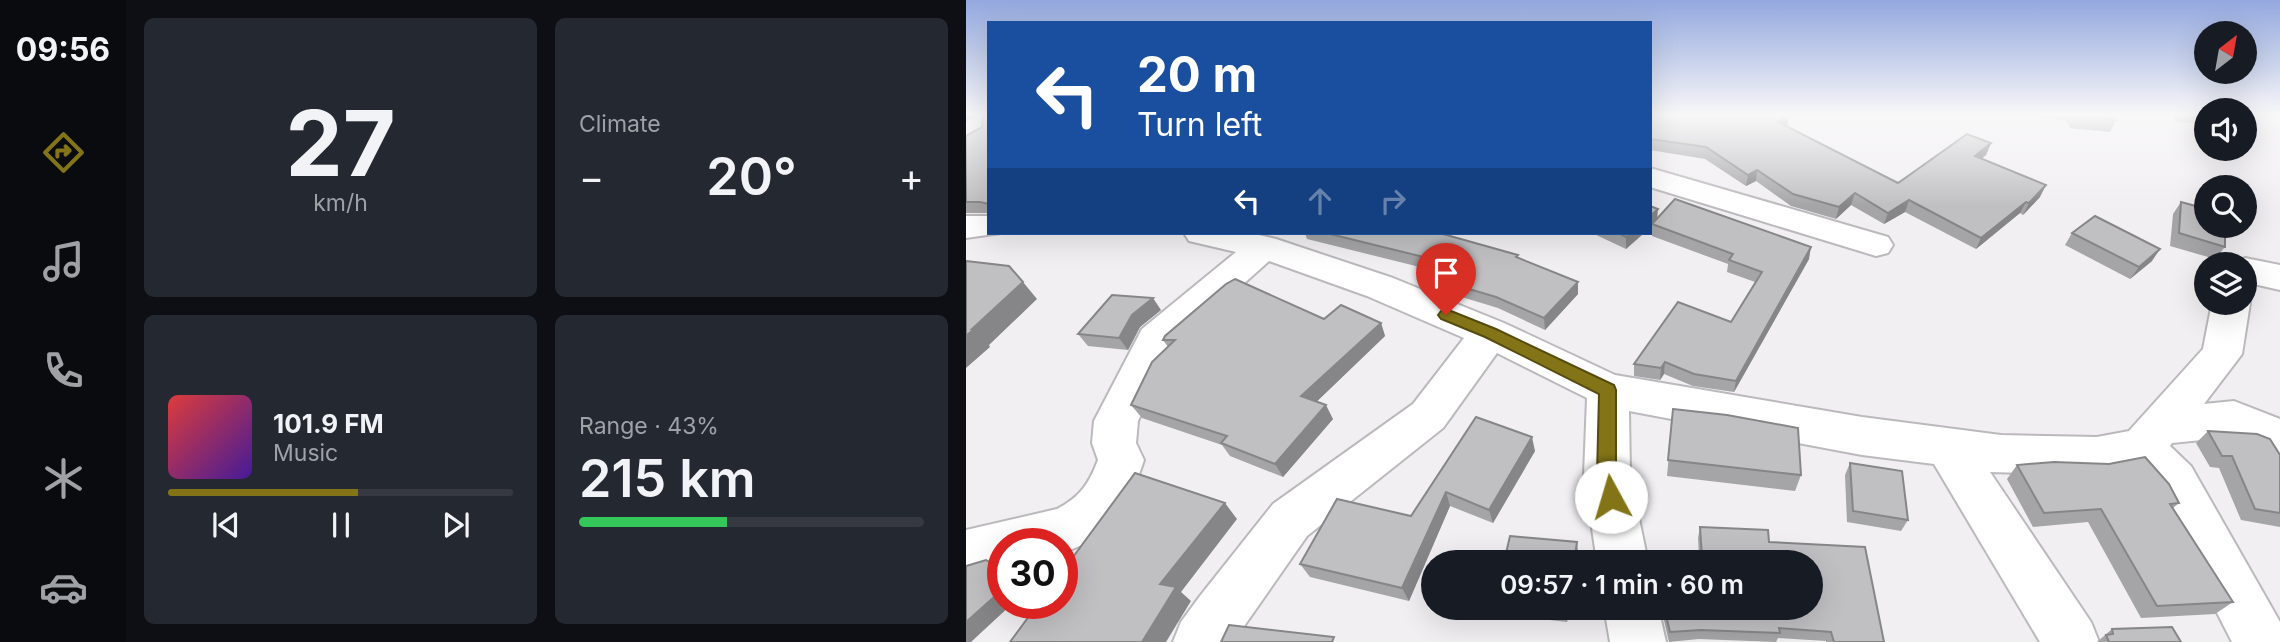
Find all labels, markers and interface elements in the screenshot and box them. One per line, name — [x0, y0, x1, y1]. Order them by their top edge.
north arrow — [2194, 21, 2258, 84]
map controls — [2194, 21, 2257, 315]
text: 09:56 — [16, 30, 110, 69]
text: 20 m — [1137, 45, 1257, 104]
icon: left — [1022, 49, 1113, 140]
text: 27 — [285, 88, 396, 198]
button: sound — [2194, 98, 2257, 161]
text: Turn left — [1137, 105, 1262, 144]
text: Climate — [579, 110, 661, 138]
icon: directions — [39, 128, 88, 177]
text: 20° — [706, 145, 797, 208]
text: − — [579, 154, 604, 200]
text: + — [899, 154, 924, 200]
button: search — [2194, 175, 2257, 238]
icon: left — [1228, 182, 1266, 220]
icon: ahead — [1301, 182, 1339, 220]
icon: right — [1374, 182, 1412, 220]
text: km/h — [313, 189, 368, 217]
icon: music — [39, 237, 88, 286]
pin — [1416, 243, 1476, 315]
button: layers — [2194, 252, 2257, 315]
icon: arrive — [1427, 254, 1465, 292]
icon: phone — [39, 346, 88, 395]
text: 101.9 FM — [273, 408, 384, 439]
text: Range · 43% — [579, 412, 719, 440]
text: Music — [273, 439, 338, 467]
text: 215 km — [579, 447, 756, 510]
icon: climate — [39, 454, 88, 503]
position arrow — [1574, 460, 1648, 534]
icon: previous — [207, 506, 245, 544]
icon: pause — [322, 506, 360, 544]
icon: next — [437, 506, 475, 544]
speed limit sign: 30 — [987, 528, 1078, 619]
icon: car — [39, 563, 88, 612]
text: 09:57 · 1 min · 60 m — [1500, 569, 1744, 600]

